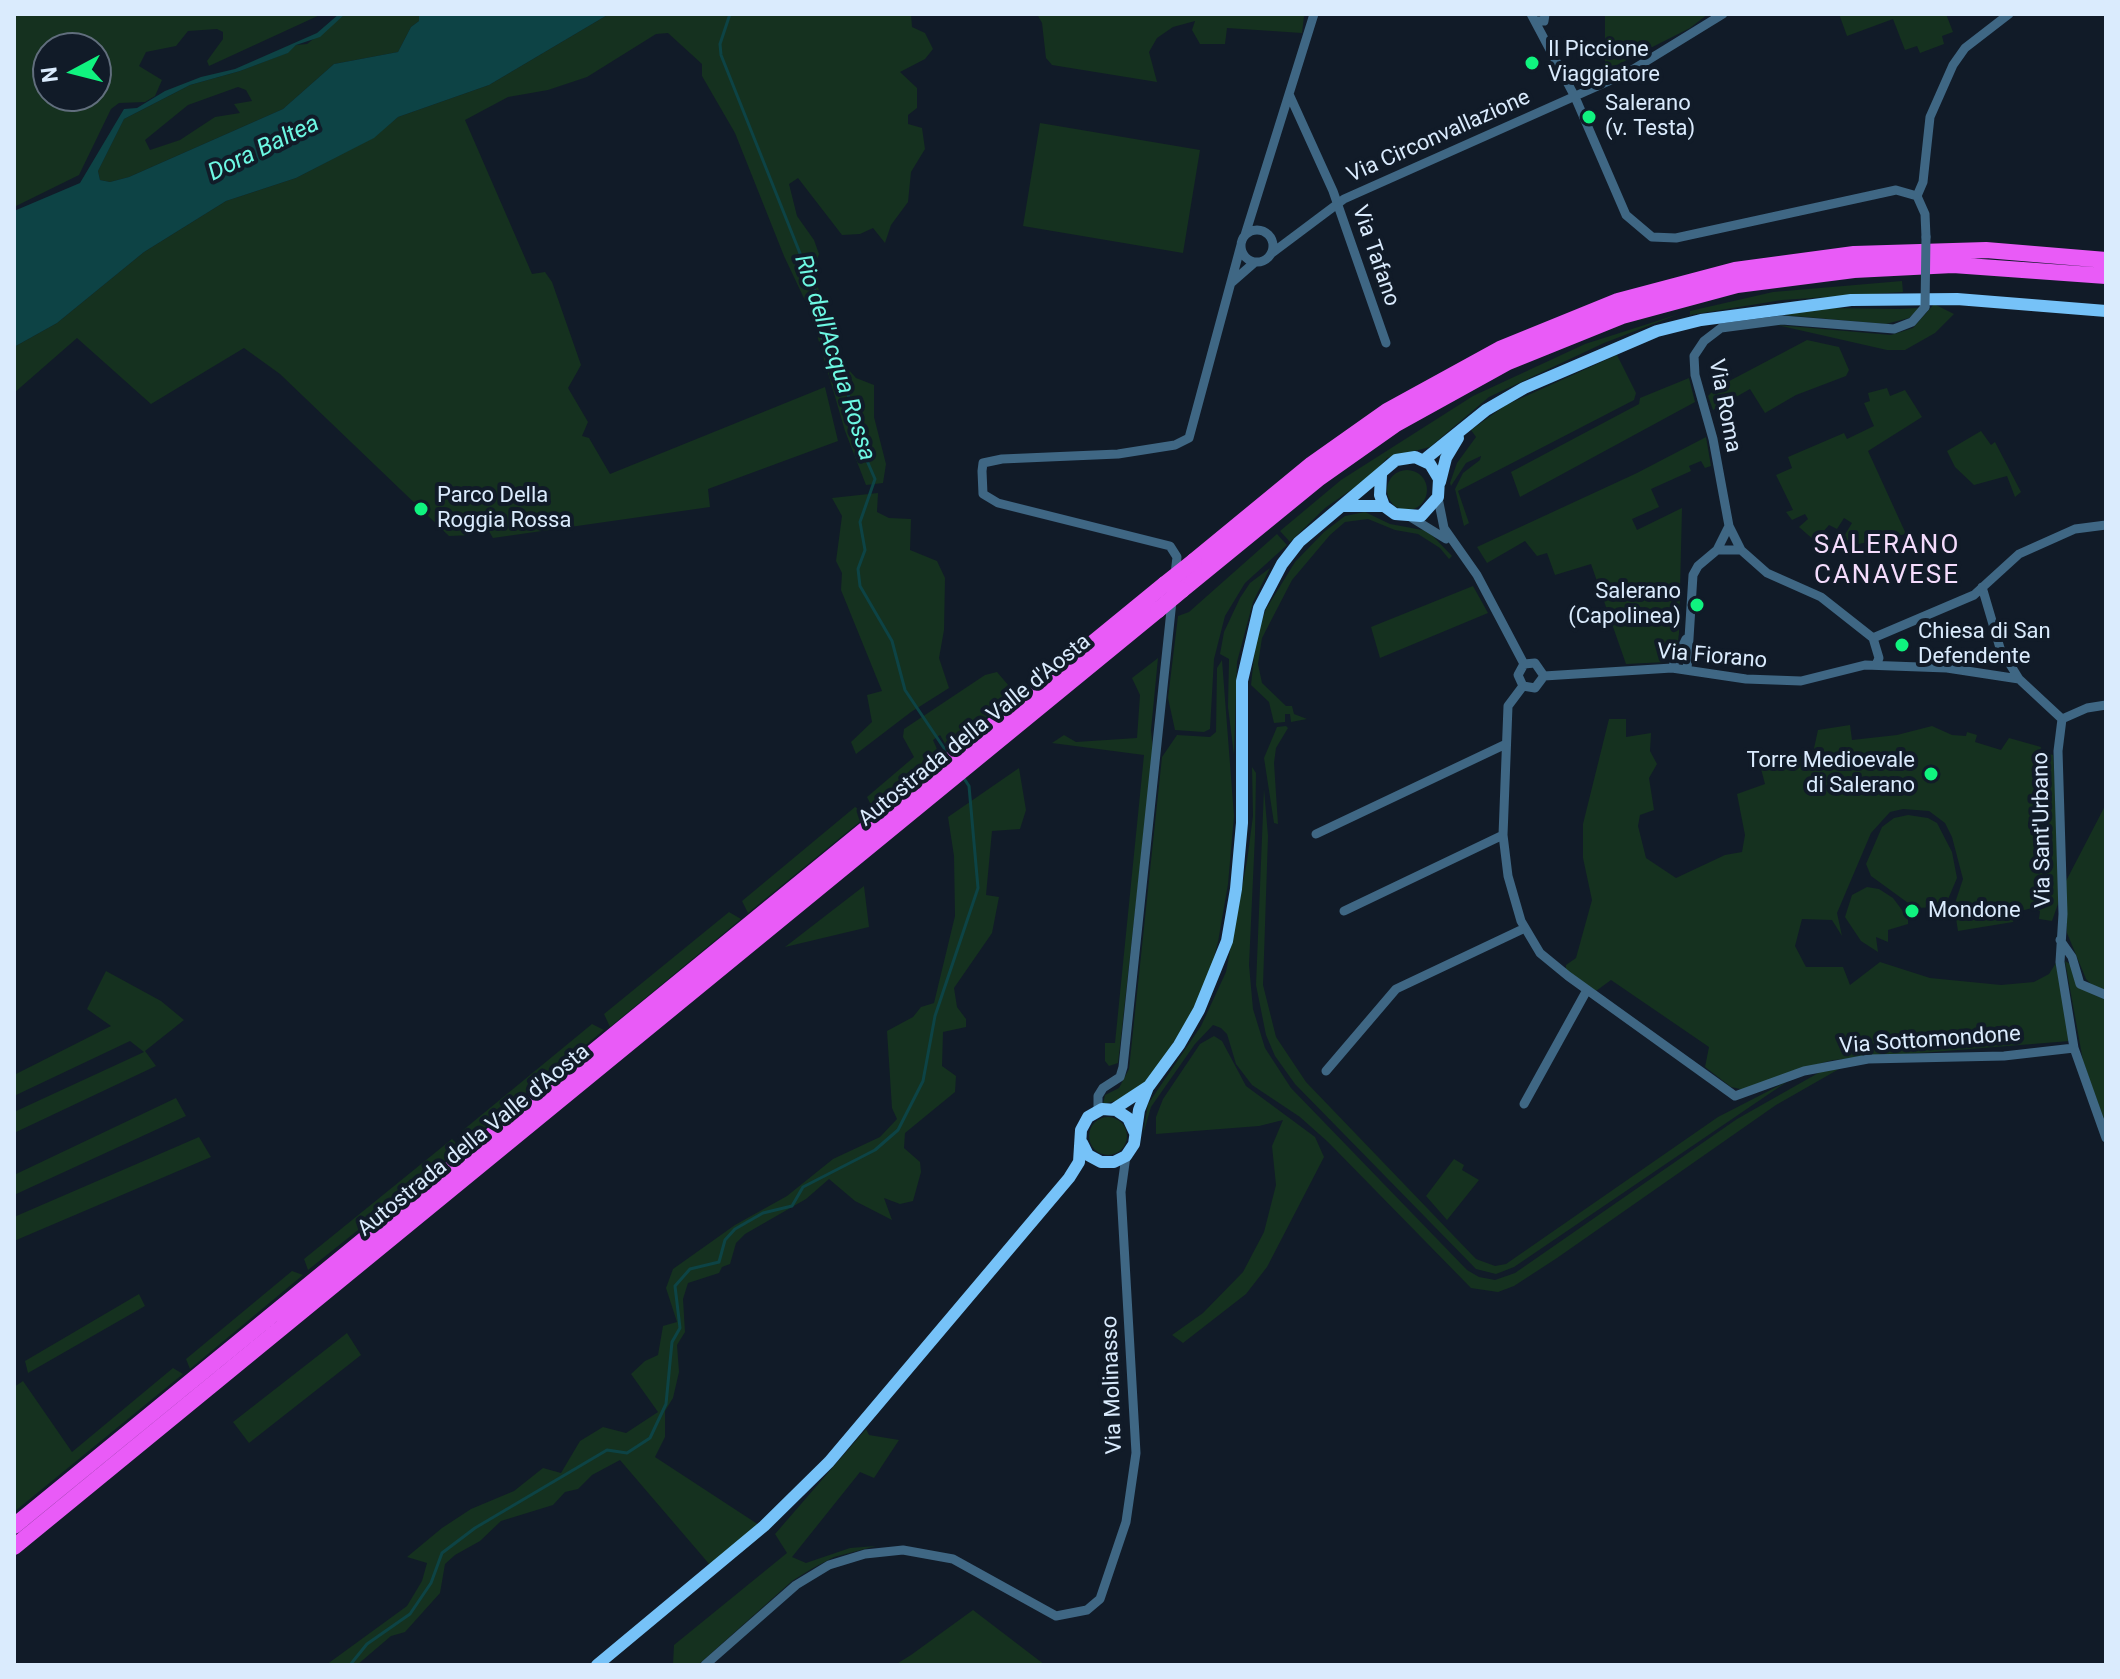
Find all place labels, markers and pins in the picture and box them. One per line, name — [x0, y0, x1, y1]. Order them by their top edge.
place label: Il Piccione Viaggiatore — [1548, 37, 1660, 88]
marker: Il Piccione Viaggiatore — [1523, 54, 1541, 72]
place label: Salerano (v. Testa) — [1605, 91, 1695, 142]
marker: Salerano (v. Testa) — [1580, 108, 1598, 126]
place label: Parco Della Roggia Rossa — [437, 483, 571, 534]
marker: Parco Della Roggia Rossa — [412, 500, 430, 518]
place label: Salerano (Capolinea) — [1568, 579, 1681, 630]
marker: Salerano (Capolinea) — [1688, 596, 1706, 614]
place label: Chiesa di San Defendente — [1918, 619, 2051, 670]
marker: Chiesa di San Defendente — [1893, 636, 1911, 654]
place label: Torre Medioevale di Salerano — [1746, 748, 1915, 800]
marker: Torre Medioevale di Salerano — [1922, 765, 1940, 783]
place label: Mondone — [1928, 898, 2021, 924]
marker: Mondone — [1903, 902, 1921, 920]

